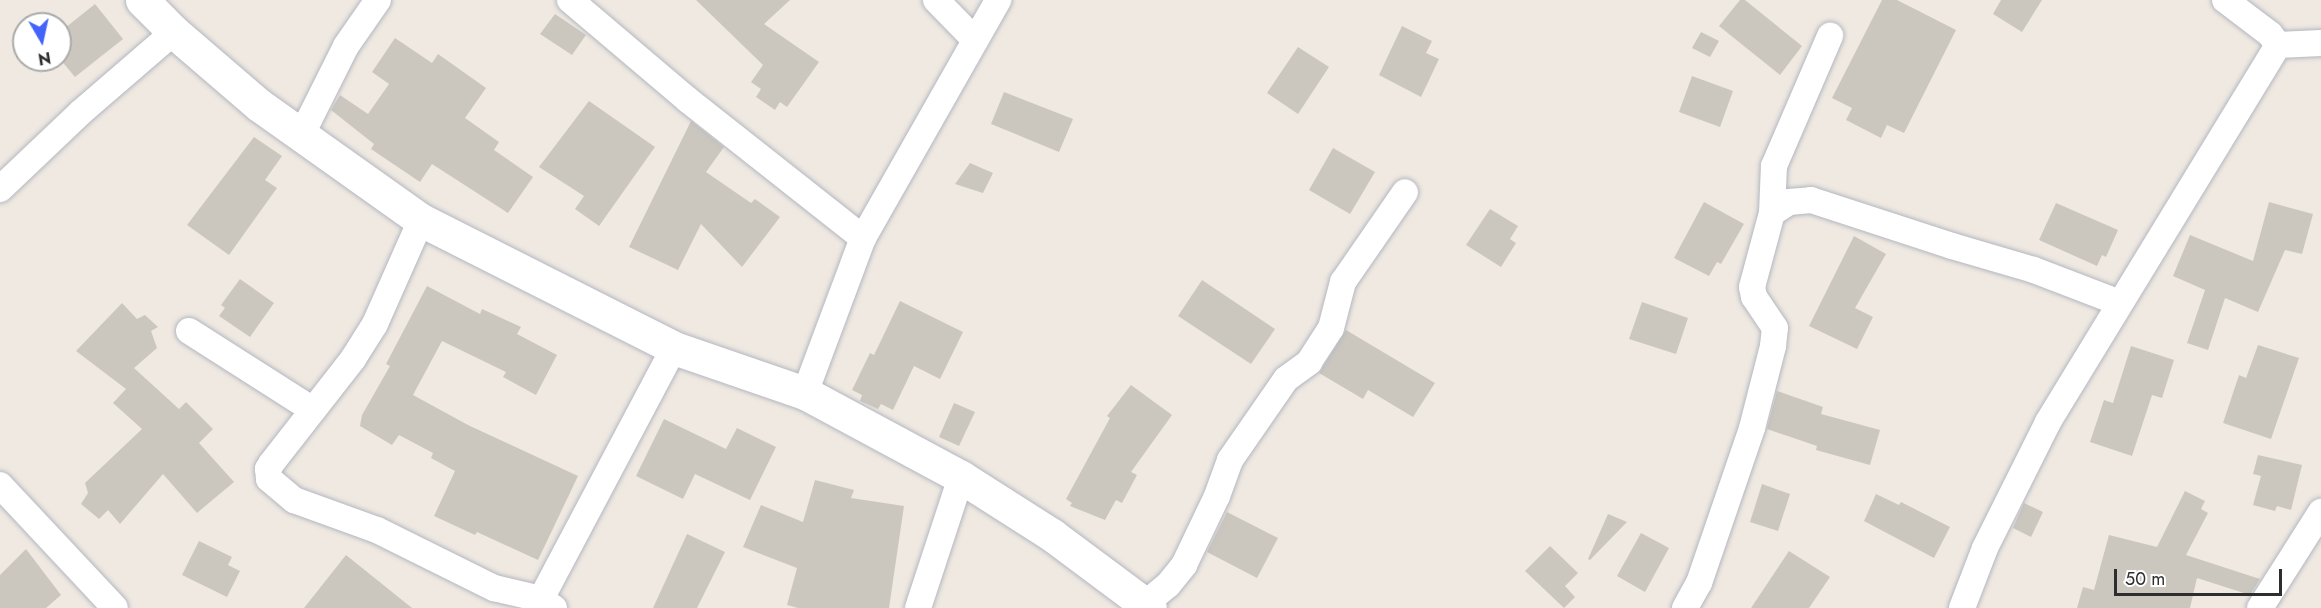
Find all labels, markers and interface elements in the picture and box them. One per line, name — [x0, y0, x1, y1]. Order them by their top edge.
north arrow — [12, 12, 72, 72]
text: N — [37, 46, 53, 71]
scale bar — [2117, 557, 2285, 595]
text: 50 m — [2125, 566, 2165, 592]

